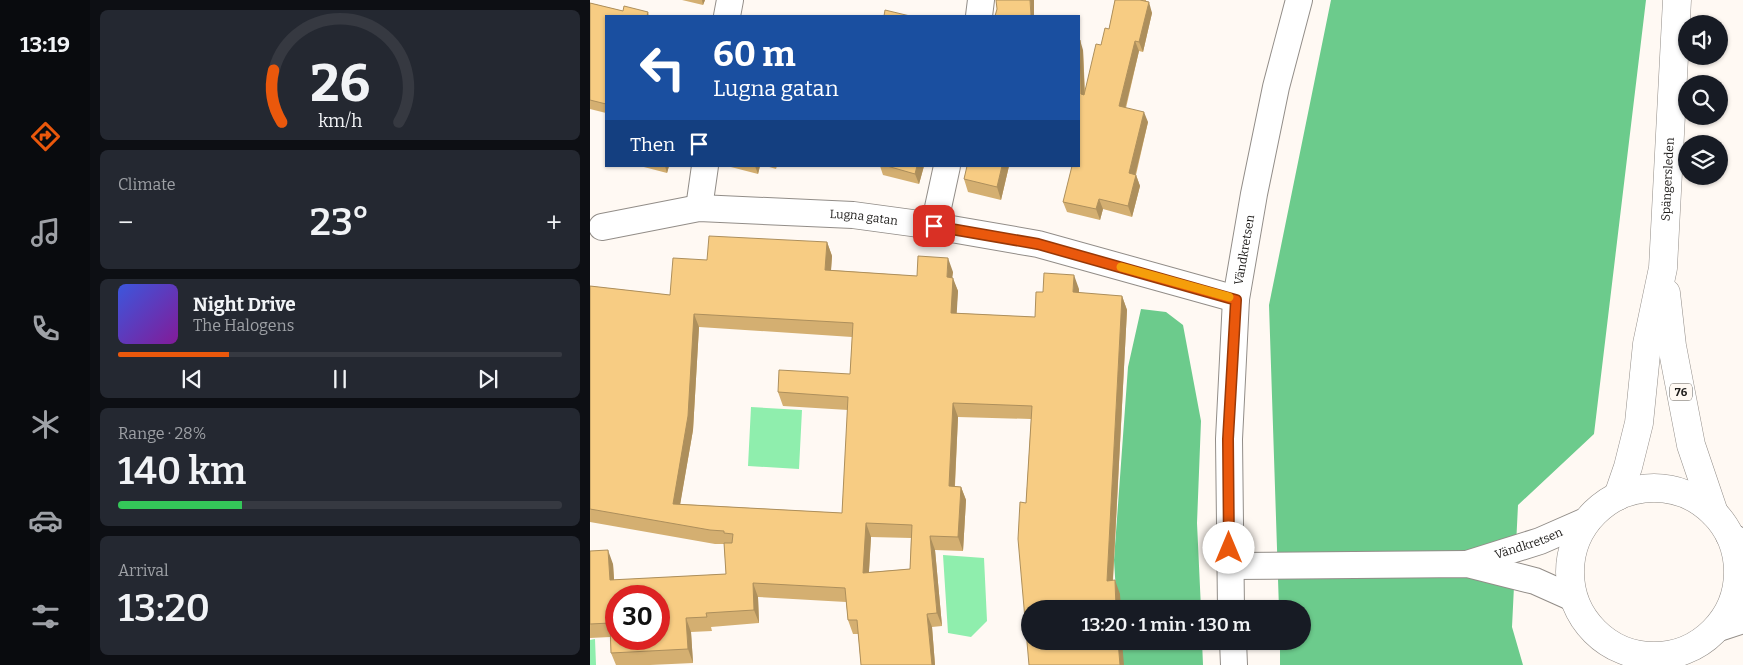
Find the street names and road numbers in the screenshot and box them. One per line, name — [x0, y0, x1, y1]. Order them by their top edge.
street label: Spängersleden — [1658, 137, 1677, 221]
street label: Lugna gatan — [829, 207, 899, 228]
street label: Vändkretsen — [1232, 213, 1257, 286]
road number: 76 — [1670, 384, 1692, 401]
street label: Vändkretsen — [1493, 525, 1565, 562]

